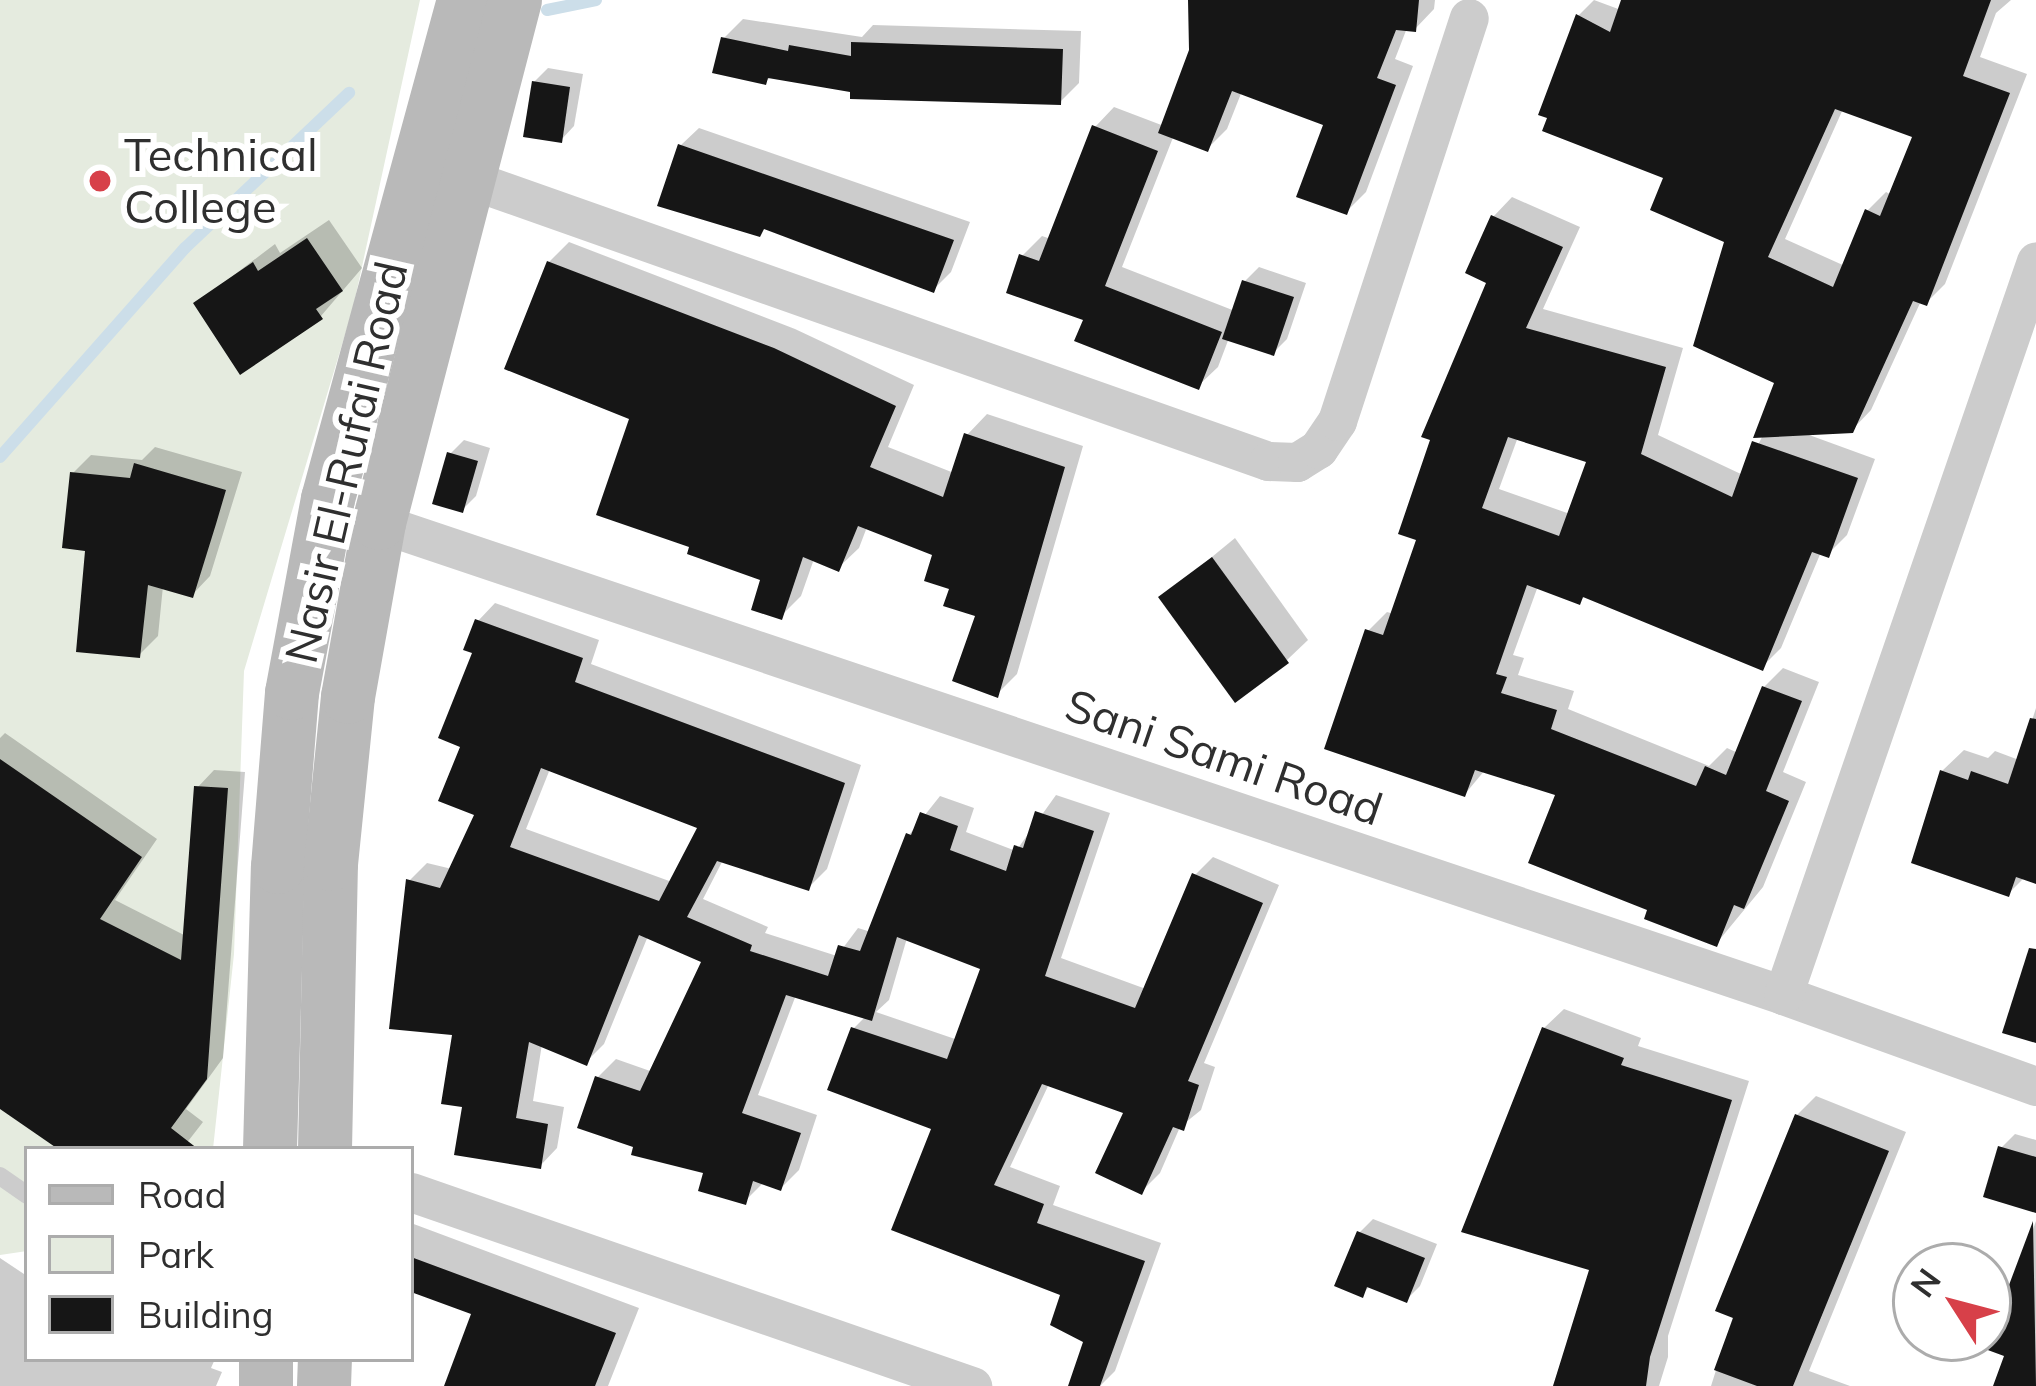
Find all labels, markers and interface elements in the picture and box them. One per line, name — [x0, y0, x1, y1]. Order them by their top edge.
place label: Technical College — [124, 128, 318, 234]
marker: Technical College — [87, 168, 113, 194]
street label: Nasir El-Rufai Road — [274, 256, 418, 668]
street label: Sani Sami Road — [1059, 678, 1389, 836]
legend — [24, 1146, 414, 1362]
text: Road — [138, 1172, 226, 1217]
text: Park — [138, 1232, 214, 1277]
north arrow — [1892, 1242, 2012, 1362]
text: N — [1901, 1260, 1949, 1304]
text: Building — [138, 1292, 273, 1337]

